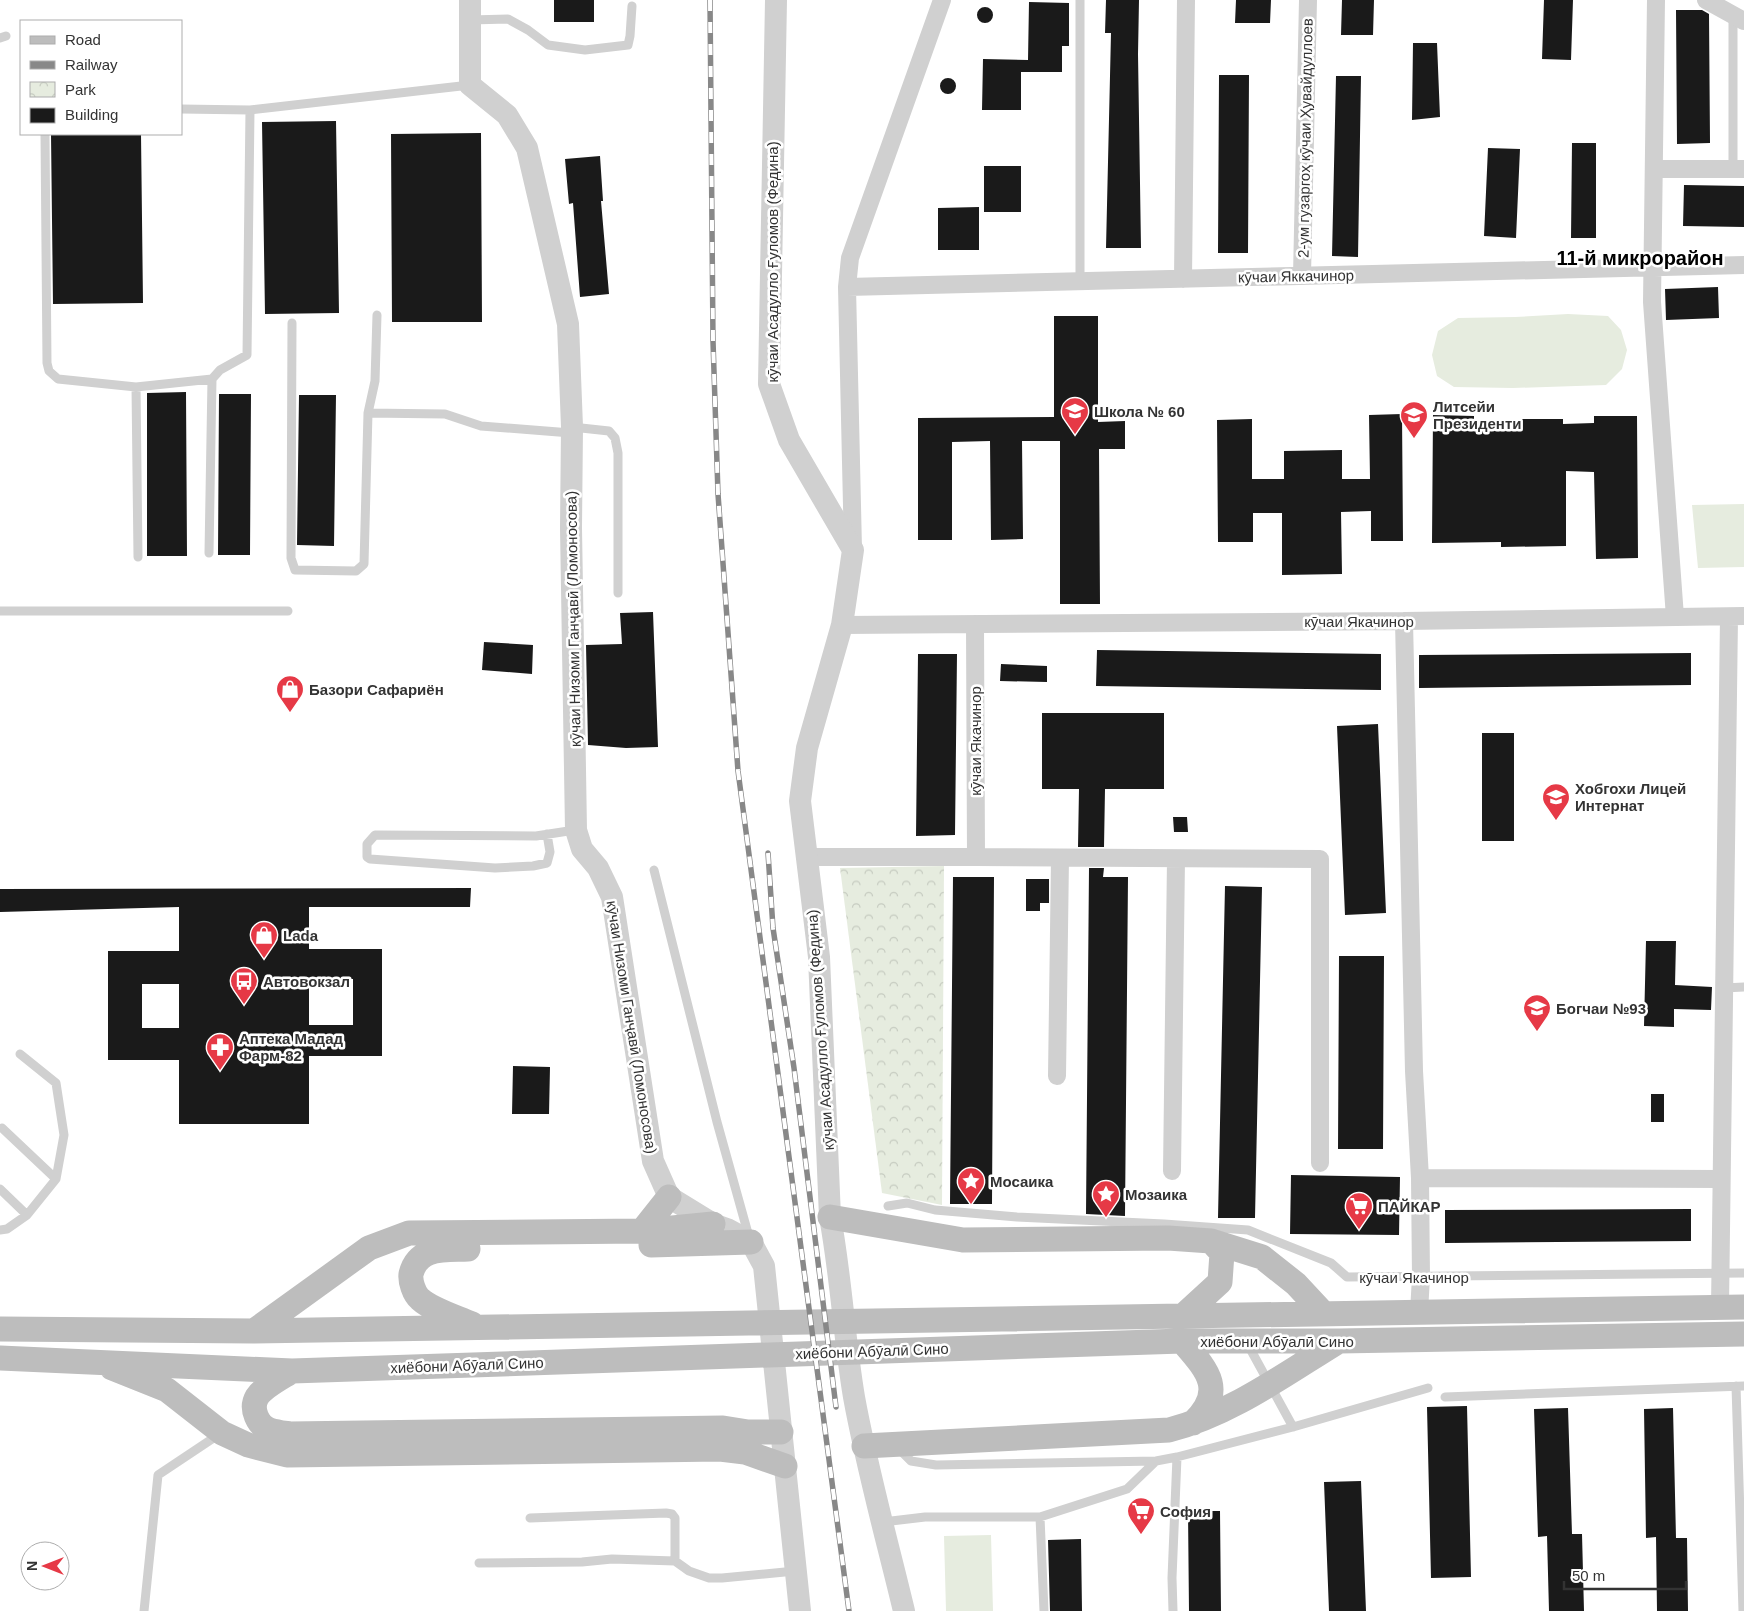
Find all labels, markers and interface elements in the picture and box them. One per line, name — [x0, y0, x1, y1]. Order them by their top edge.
street label: 2-ум гузаргоҳ кӯчаи Ҳувайдуллоев — [1294, 18, 1316, 258]
legend — [20, 20, 182, 135]
text: Road — [65, 31, 101, 48]
text: Railway — [65, 56, 118, 73]
text: Park — [65, 81, 96, 98]
text: Building — [65, 106, 118, 123]
street label: кӯчаи Асадулло Ғуломов (Федина) — [764, 141, 781, 383]
district label: 11-й микрорайон — [1556, 247, 1724, 269]
street label: кӯчаи Яккачинор — [1238, 266, 1354, 286]
school or university icon: Школа № 60 — [1060, 396, 1090, 435]
place label: Литсейи Президенти — [1433, 398, 1521, 432]
school or university icon: Литсейи Президенти — [1399, 400, 1429, 439]
place label: Школа № 60 — [1094, 403, 1185, 420]
street label: кӯчаи Низоми Ганҷавӣ (Ломоносова) — [562, 491, 584, 747]
street label: кӯчаи Якачинор — [1304, 613, 1414, 630]
shop icon: Базори Сафариён — [275, 674, 305, 713]
place label: Базори Сафариён — [309, 681, 444, 698]
street label: кӯчаи Якачинор — [967, 686, 984, 796]
place label: Хобгохи Лицей Интернат — [1575, 780, 1686, 814]
school or university icon: Хобгохи Лицей Интернат — [1541, 782, 1571, 821]
street label: кӯчаи Низоми Ганҷавӣ (Ломоносова) — [604, 899, 660, 1155]
street label: кӯчаи Асадулло Ғуломов (Федина) — [803, 909, 837, 1151]
shop icon: Lada — [249, 920, 279, 959]
place label: Lada — [283, 927, 319, 944]
bus stop icon: Автовокзал — [229, 966, 259, 1005]
place label: Автовокзал — [263, 973, 350, 990]
school or university icon: Богчаи №93 — [1522, 993, 1552, 1032]
place label: Богчаи №93 — [1556, 1000, 1646, 1017]
place label: Аптека Мадад Фарм-82 — [239, 1030, 343, 1064]
pharmacy icon: Аптека Мадад Фарм-82 — [205, 1032, 235, 1071]
place icon: Мосаика — [956, 1166, 986, 1205]
place label: Мосаика — [990, 1173, 1054, 1190]
place icon: Мозаика — [1091, 1179, 1121, 1218]
place label: Мозаика — [1125, 1186, 1188, 1203]
supermarket icon: ПАЙКАР — [1344, 1191, 1374, 1230]
place label: ПАЙКАР — [1378, 1198, 1440, 1215]
street label: кӯчаи Якачинор — [1359, 1269, 1469, 1286]
street label: хиёбони Абӯалӣ Сино — [1200, 1333, 1354, 1350]
street label: хиёбони Абӯалӣ Сино — [795, 1340, 949, 1362]
street label: хиёбони Абӯалӣ Сино — [390, 1354, 544, 1376]
supermarket icon: София — [1126, 1496, 1156, 1535]
place label: София — [1160, 1503, 1211, 1520]
north arrow — [20, 1541, 70, 1591]
scale bar — [1564, 1558, 1686, 1590]
text: N — [24, 1561, 40, 1571]
text: 50 m — [1572, 1567, 1605, 1584]

